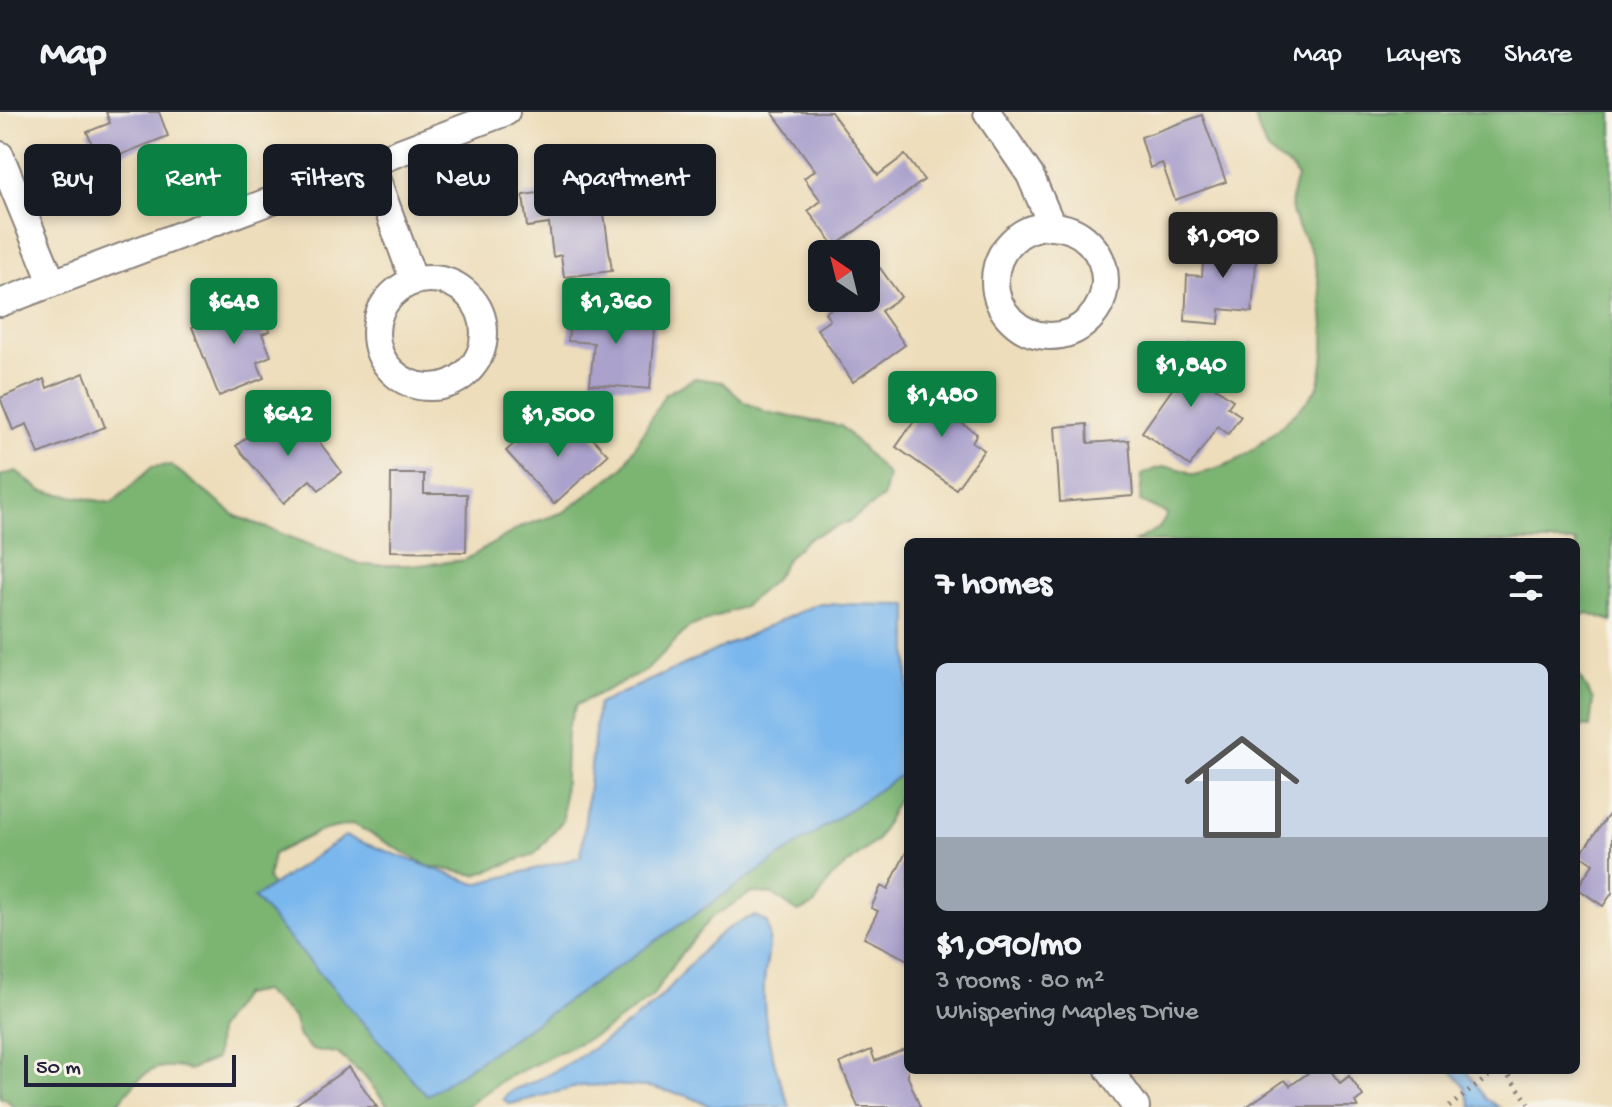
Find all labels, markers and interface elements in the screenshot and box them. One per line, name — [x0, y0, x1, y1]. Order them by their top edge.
text: Map — [40, 33, 106, 77]
text: Map — [1293, 39, 1342, 72]
text: Layers — [1386, 39, 1460, 72]
text: Share — [1504, 39, 1572, 72]
chip: Buy — [24, 144, 121, 216]
chip: Rent — [137, 144, 247, 216]
chip: Filters — [263, 144, 392, 216]
chip: New — [408, 144, 518, 216]
chip: Apartment — [534, 144, 716, 216]
pin: $1,090 — [1158, 212, 1288, 280]
text: $1,090 — [1187, 222, 1259, 253]
north arrow — [808, 240, 880, 312]
map controls — [808, 240, 880, 312]
pin: $648 — [187, 278, 281, 346]
pin: $1,360 — [551, 278, 681, 346]
text: $648 — [208, 288, 260, 319]
text: $1,360 — [580, 288, 652, 319]
pin: $1,840 — [1126, 341, 1256, 409]
text: $1,840 — [1155, 351, 1227, 382]
pin: $1,480 — [877, 371, 1007, 439]
text: $1,480 — [906, 381, 978, 412]
pin: $642 — [241, 390, 335, 458]
pin: $1,500 — [493, 391, 623, 459]
text: $642 — [263, 400, 313, 431]
text: $1,500 — [521, 401, 595, 432]
icon: filters — [1504, 564, 1548, 608]
text: 7 homes — [936, 566, 1052, 606]
icon: home — [1170, 715, 1314, 859]
text: $1,090/mo — [936, 927, 1081, 967]
text: 3 rooms · 80 m² — [936, 967, 1104, 998]
text: Whispering Maples Drive — [936, 998, 1198, 1029]
scale bar — [24, 1051, 236, 1087]
text: 50 m — [36, 1056, 81, 1082]

